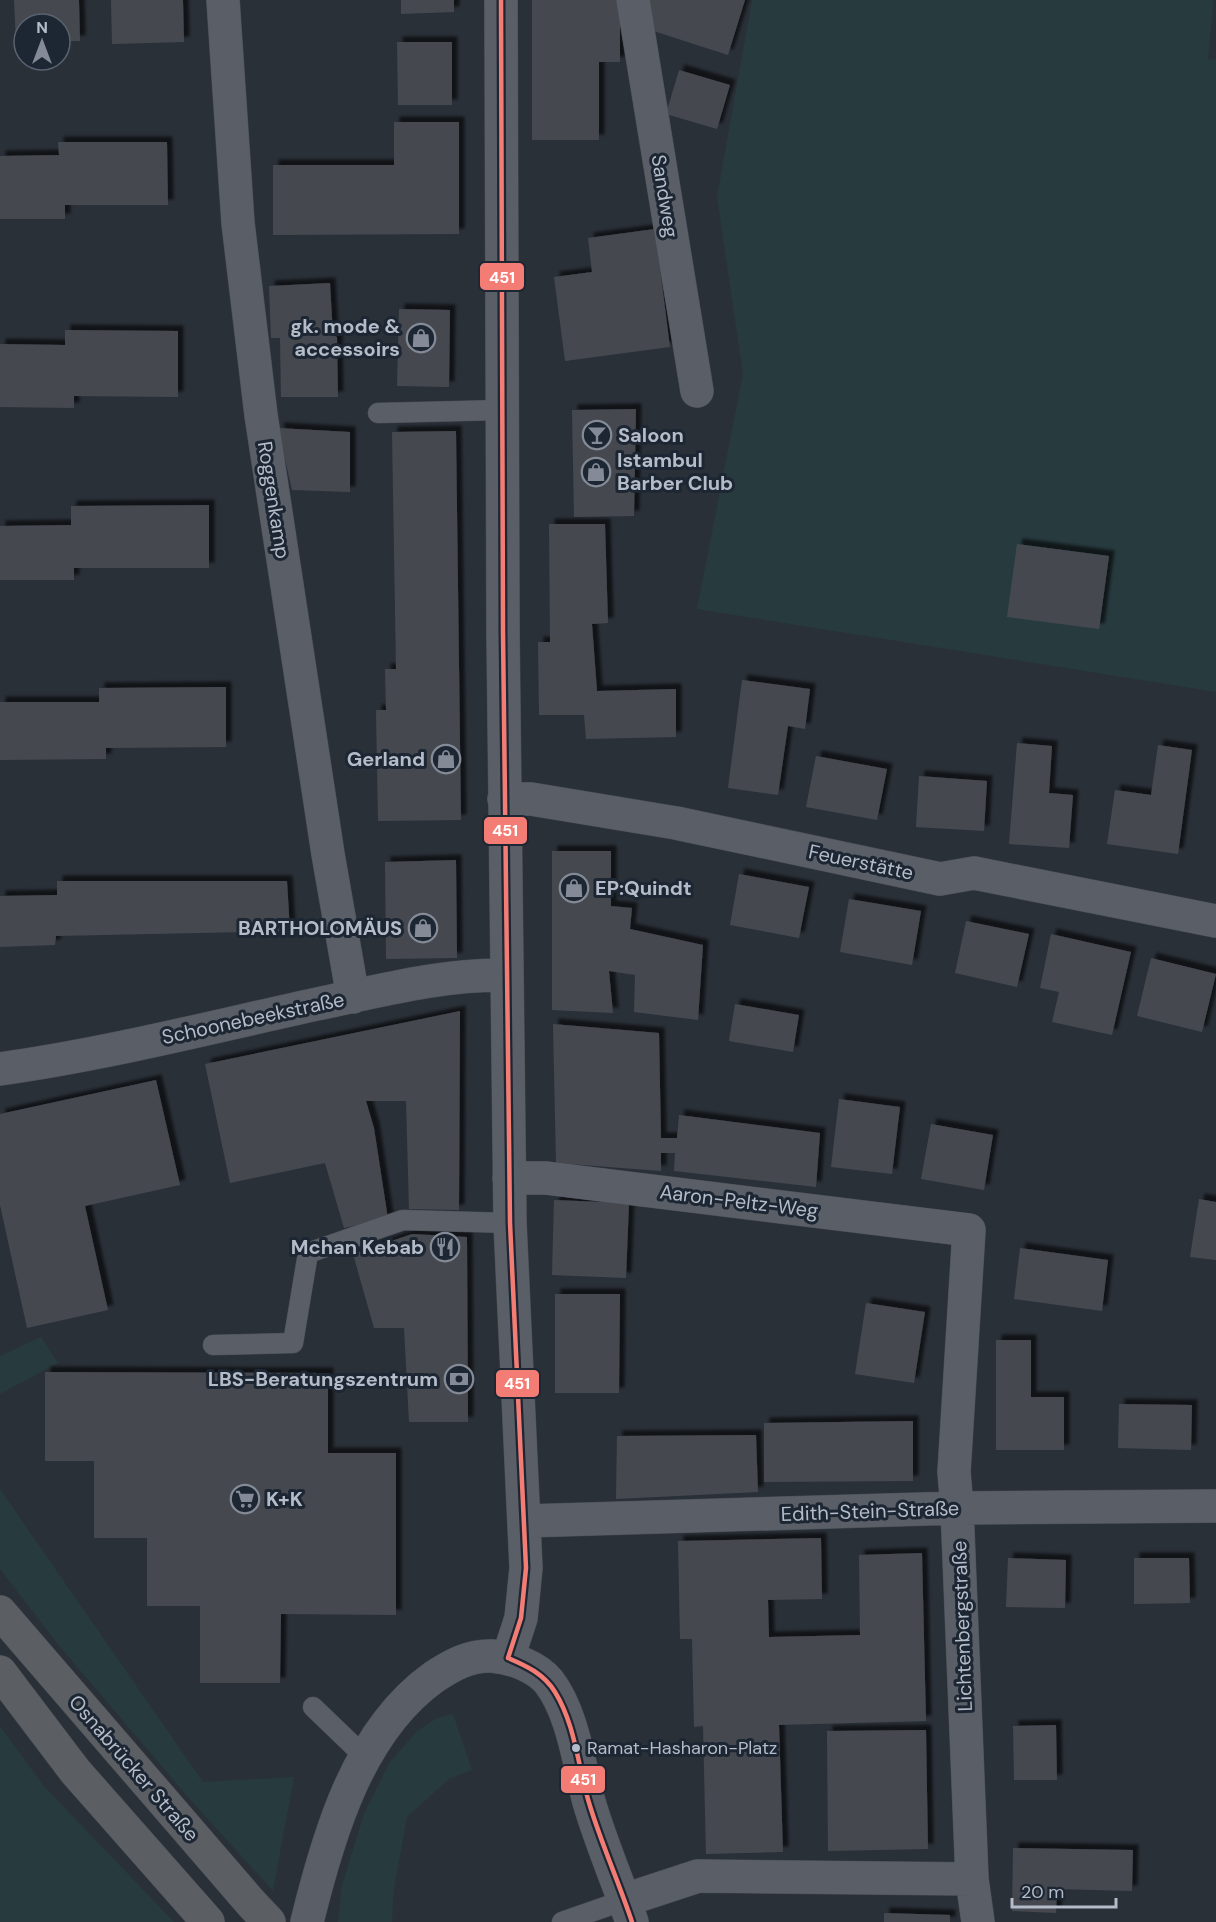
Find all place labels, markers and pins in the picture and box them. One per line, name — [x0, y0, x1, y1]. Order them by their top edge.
place label: gk. mode & accessoirs — [290, 313, 400, 362]
shop icon: gk. mode & accessoirs — [405, 322, 437, 354]
bar icon: Saloon — [581, 419, 613, 451]
place label: Saloon — [618, 422, 684, 448]
place label: Istambul Barber Club — [617, 447, 733, 496]
shop icon: Istambul Barber Club — [580, 456, 612, 488]
shop icon: Gerland — [430, 743, 462, 775]
place label: Gerland — [347, 746, 425, 772]
shop icon: EP:Quindt — [558, 872, 590, 904]
place label: EP:Quindt — [595, 875, 692, 901]
shop icon: BARTHOLOMÄUS — [407, 912, 439, 944]
place label: BARTHOLOMÄUS — [238, 915, 402, 941]
restaurant icon: Mchan Kebab — [429, 1231, 461, 1263]
place label: Mchan Kebab — [291, 1234, 424, 1260]
bank icon: LBS-Beratungszentrum — [443, 1363, 475, 1395]
place label: LBS-Beratungszentrum — [208, 1366, 438, 1392]
supermarket icon: K+K — [229, 1483, 261, 1515]
place label: K+K — [266, 1486, 303, 1512]
place label: Ramat-Hasharon-Platz — [587, 1736, 777, 1760]
marker: Ramat-Hasharon-Platz — [570, 1742, 582, 1754]

